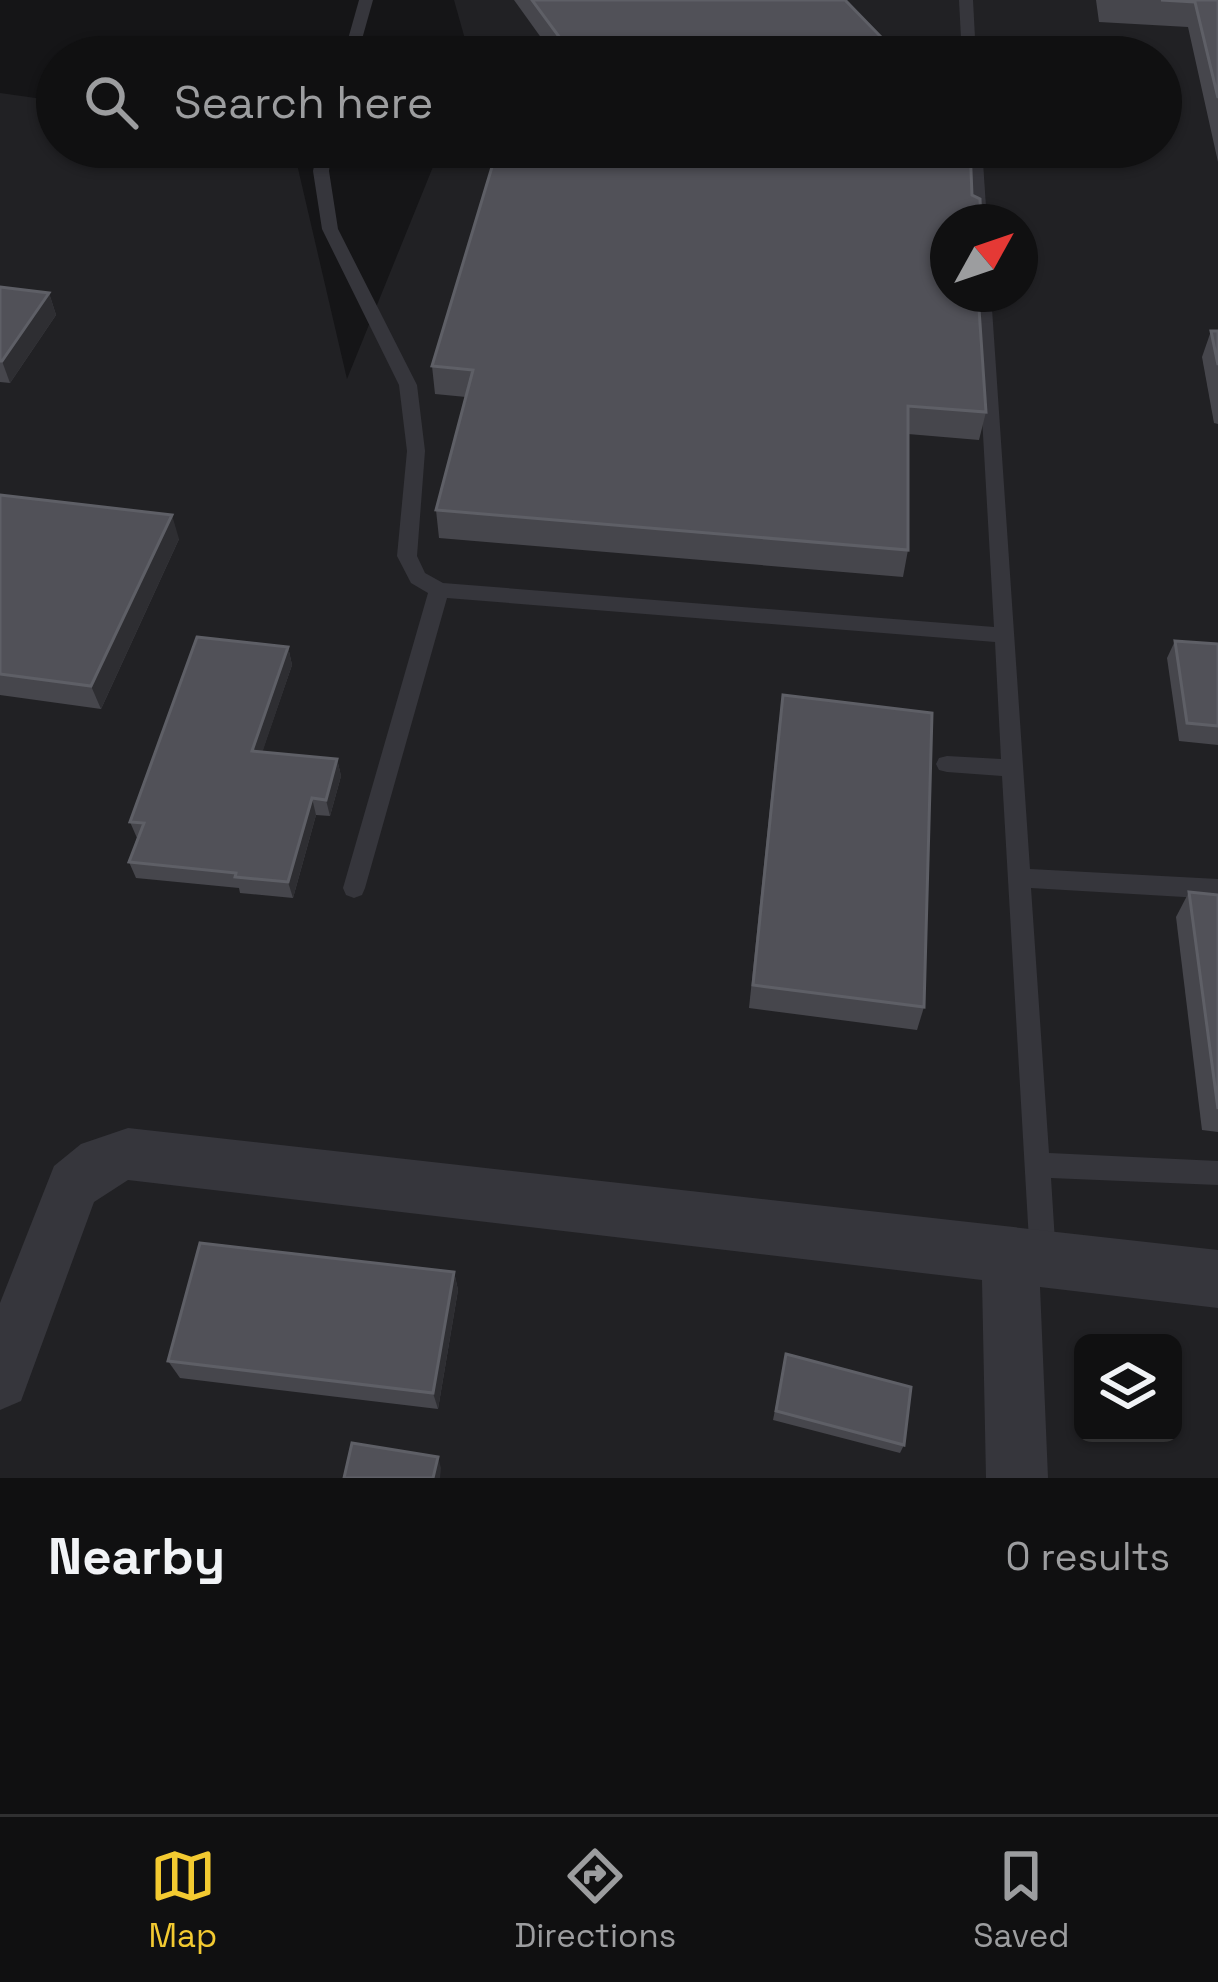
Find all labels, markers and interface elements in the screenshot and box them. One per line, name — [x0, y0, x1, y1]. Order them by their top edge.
search box — [36, 36, 1182, 168]
icon: search — [78, 69, 144, 135]
text: Search here — [174, 74, 433, 131]
north arrow — [930, 204, 1038, 312]
map controls — [1074, 1334, 1182, 1442]
button: layers — [1074, 1334, 1182, 1442]
text: Nearby — [48, 1524, 225, 1589]
text: 0 results — [1005, 1532, 1170, 1581]
tab: Map — [149, 1843, 217, 1957]
tab: Directions — [514, 1843, 676, 1957]
tab: Saved — [973, 1843, 1069, 1957]

